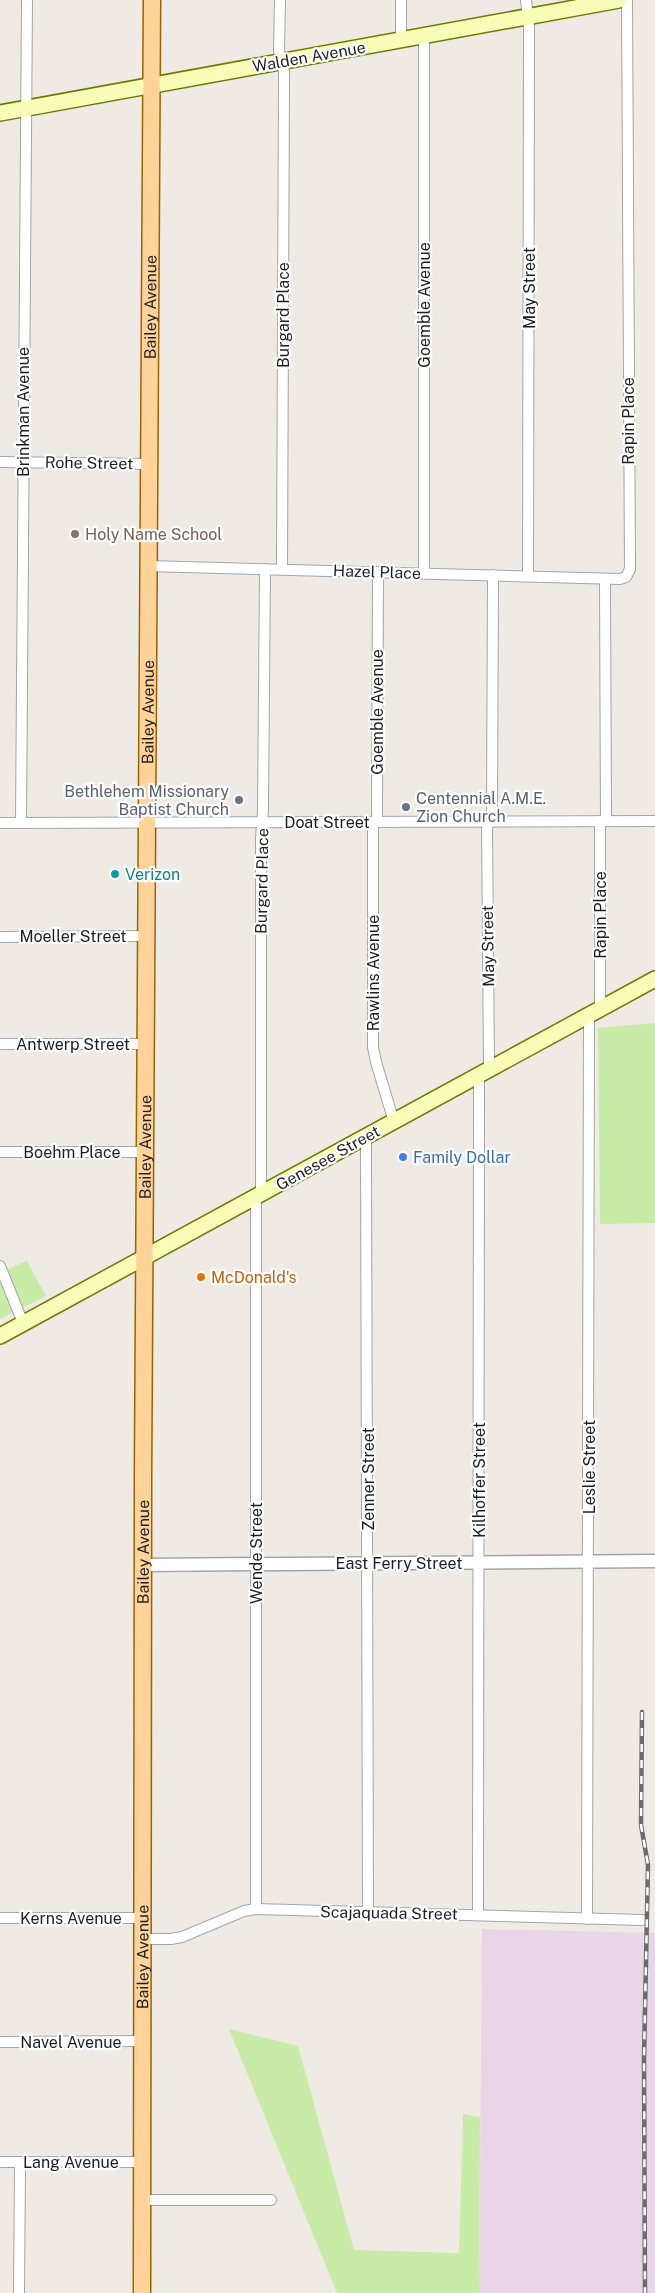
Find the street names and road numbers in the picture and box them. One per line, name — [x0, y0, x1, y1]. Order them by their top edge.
street label: Walden Avenue — [251, 38, 367, 76]
street label: Goemble Avenue — [415, 242, 434, 368]
street label: May Street — [520, 247, 539, 329]
street label: Bailey Avenue — [140, 255, 160, 359]
street label: Burgard Place — [274, 262, 293, 368]
street label: Brinkman Avenue — [14, 347, 33, 477]
street label: Rapin Place — [619, 377, 638, 465]
street label: Rohe Street — [45, 453, 133, 473]
street label: Hazel Place — [333, 561, 421, 583]
street label: Goemble Avenue — [368, 649, 387, 775]
street label: Bailey Avenue — [138, 660, 157, 764]
street label: Doat Street — [284, 813, 370, 832]
street label: Burgard Place — [252, 828, 272, 934]
street label: Rapin Place — [591, 871, 610, 959]
street label: May Street — [478, 905, 498, 987]
street label: Rawlins Avenue — [364, 915, 383, 1031]
street label: Moeller Street — [19, 927, 127, 946]
street label: Antwerp Street — [16, 1035, 130, 1054]
street label: Bailey Avenue — [135, 1095, 155, 1199]
street label: Genesee Street — [273, 1122, 383, 1194]
street label: Boehm Place — [23, 1143, 121, 1162]
street label: Leslie Street — [580, 1420, 599, 1514]
street label: Kilhoffer Street — [470, 1422, 489, 1538]
street label: Zenner Street — [359, 1427, 378, 1531]
street label: Bailey Avenue — [133, 1500, 152, 1604]
street label: Wende Street — [247, 1502, 266, 1604]
street label: East Ferry Street — [336, 1554, 462, 1573]
street label: Scajaquada Street — [320, 1902, 458, 1924]
street label: Bailey Avenue — [133, 1905, 152, 2009]
street label: Kerns Avenue — [20, 1909, 122, 1928]
street label: Navel Avenue — [20, 2033, 122, 2052]
street label: Lang Avenue — [23, 2153, 119, 2172]

